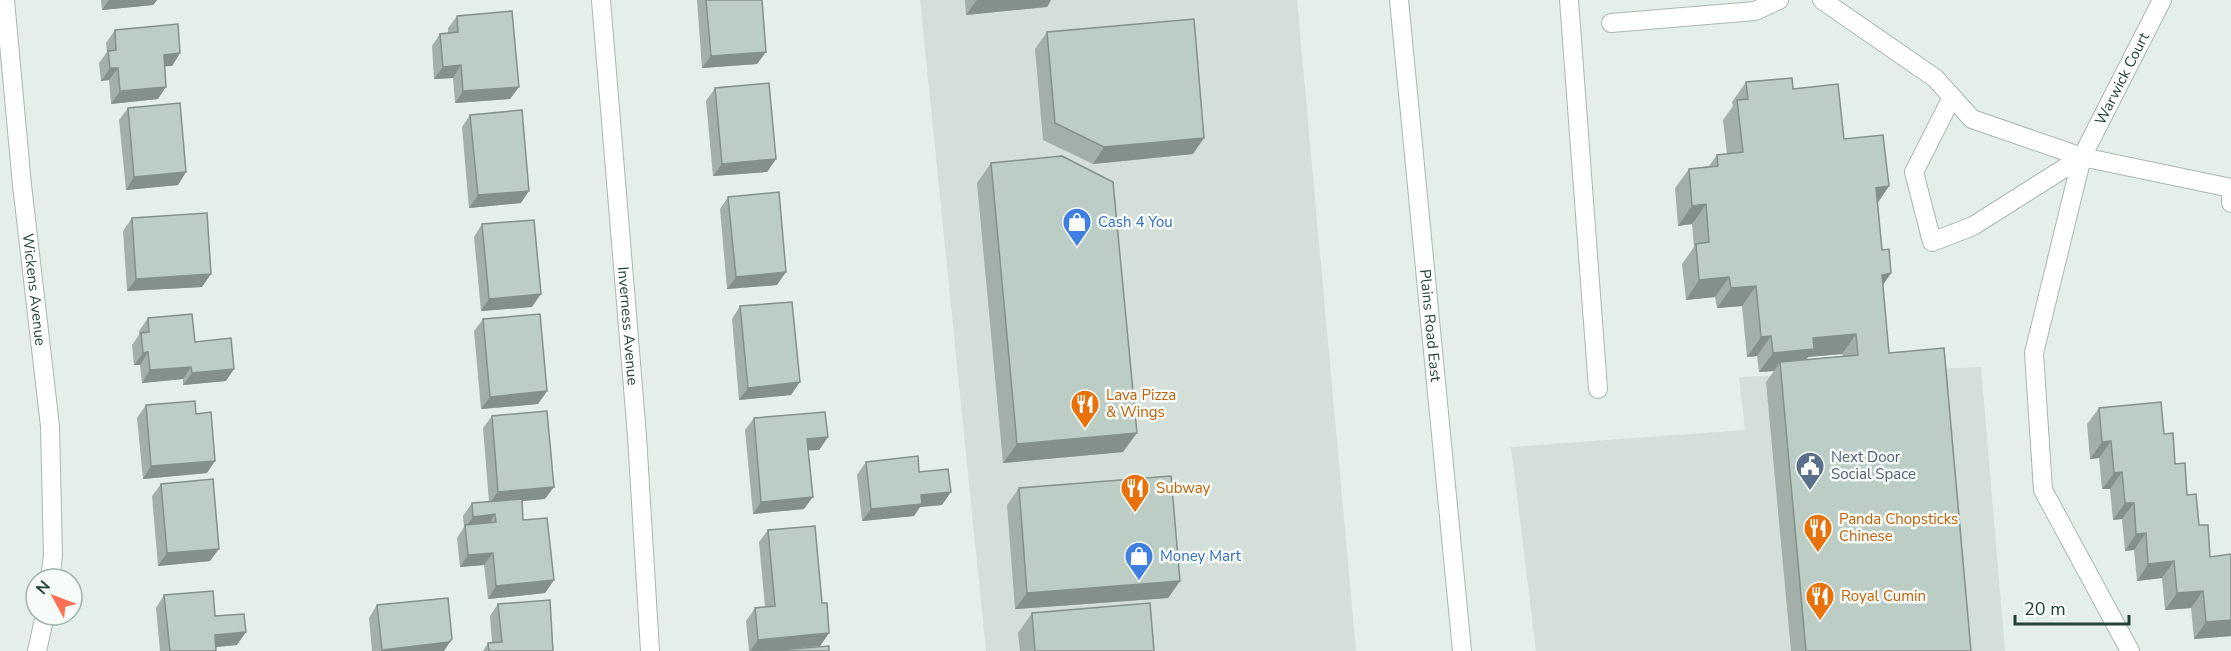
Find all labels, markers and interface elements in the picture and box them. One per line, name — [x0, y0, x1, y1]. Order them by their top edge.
street label: Warwick Court — [2090, 28, 2154, 128]
shop icon: Cash 4 You — [1061, 206, 1093, 248]
place label: Cash 4 You — [1098, 212, 1173, 232]
street label: Wickens Avenue — [18, 232, 51, 347]
street label: Inverness Avenue — [613, 266, 643, 386]
street label: Plains Road East — [1415, 268, 1446, 383]
place label: Lava Pizza & Wings — [1106, 385, 1176, 422]
restaurant icon: Lava Pizza & Wings — [1069, 388, 1101, 430]
place label: Next Door Social Space — [1831, 447, 1916, 484]
public building icon: Next Door Social Space — [1794, 450, 1826, 492]
restaurant icon: Subway — [1119, 472, 1151, 514]
place label: Subway — [1156, 478, 1211, 498]
place label: Panda Chopsticks Chinese — [1839, 509, 1958, 546]
restaurant icon: Panda Chopsticks Chinese — [1802, 512, 1834, 554]
shop icon: Money Mart — [1123, 540, 1155, 582]
place label: Money Mart — [1160, 546, 1242, 566]
north arrow — [24, 567, 84, 627]
text: N — [31, 576, 56, 600]
restaurant icon: Royal Cumin — [1804, 580, 1836, 622]
place label: Royal Cumin — [1841, 586, 1926, 606]
scale bar — [2015, 588, 2129, 626]
text: 20 m — [2024, 597, 2066, 621]

